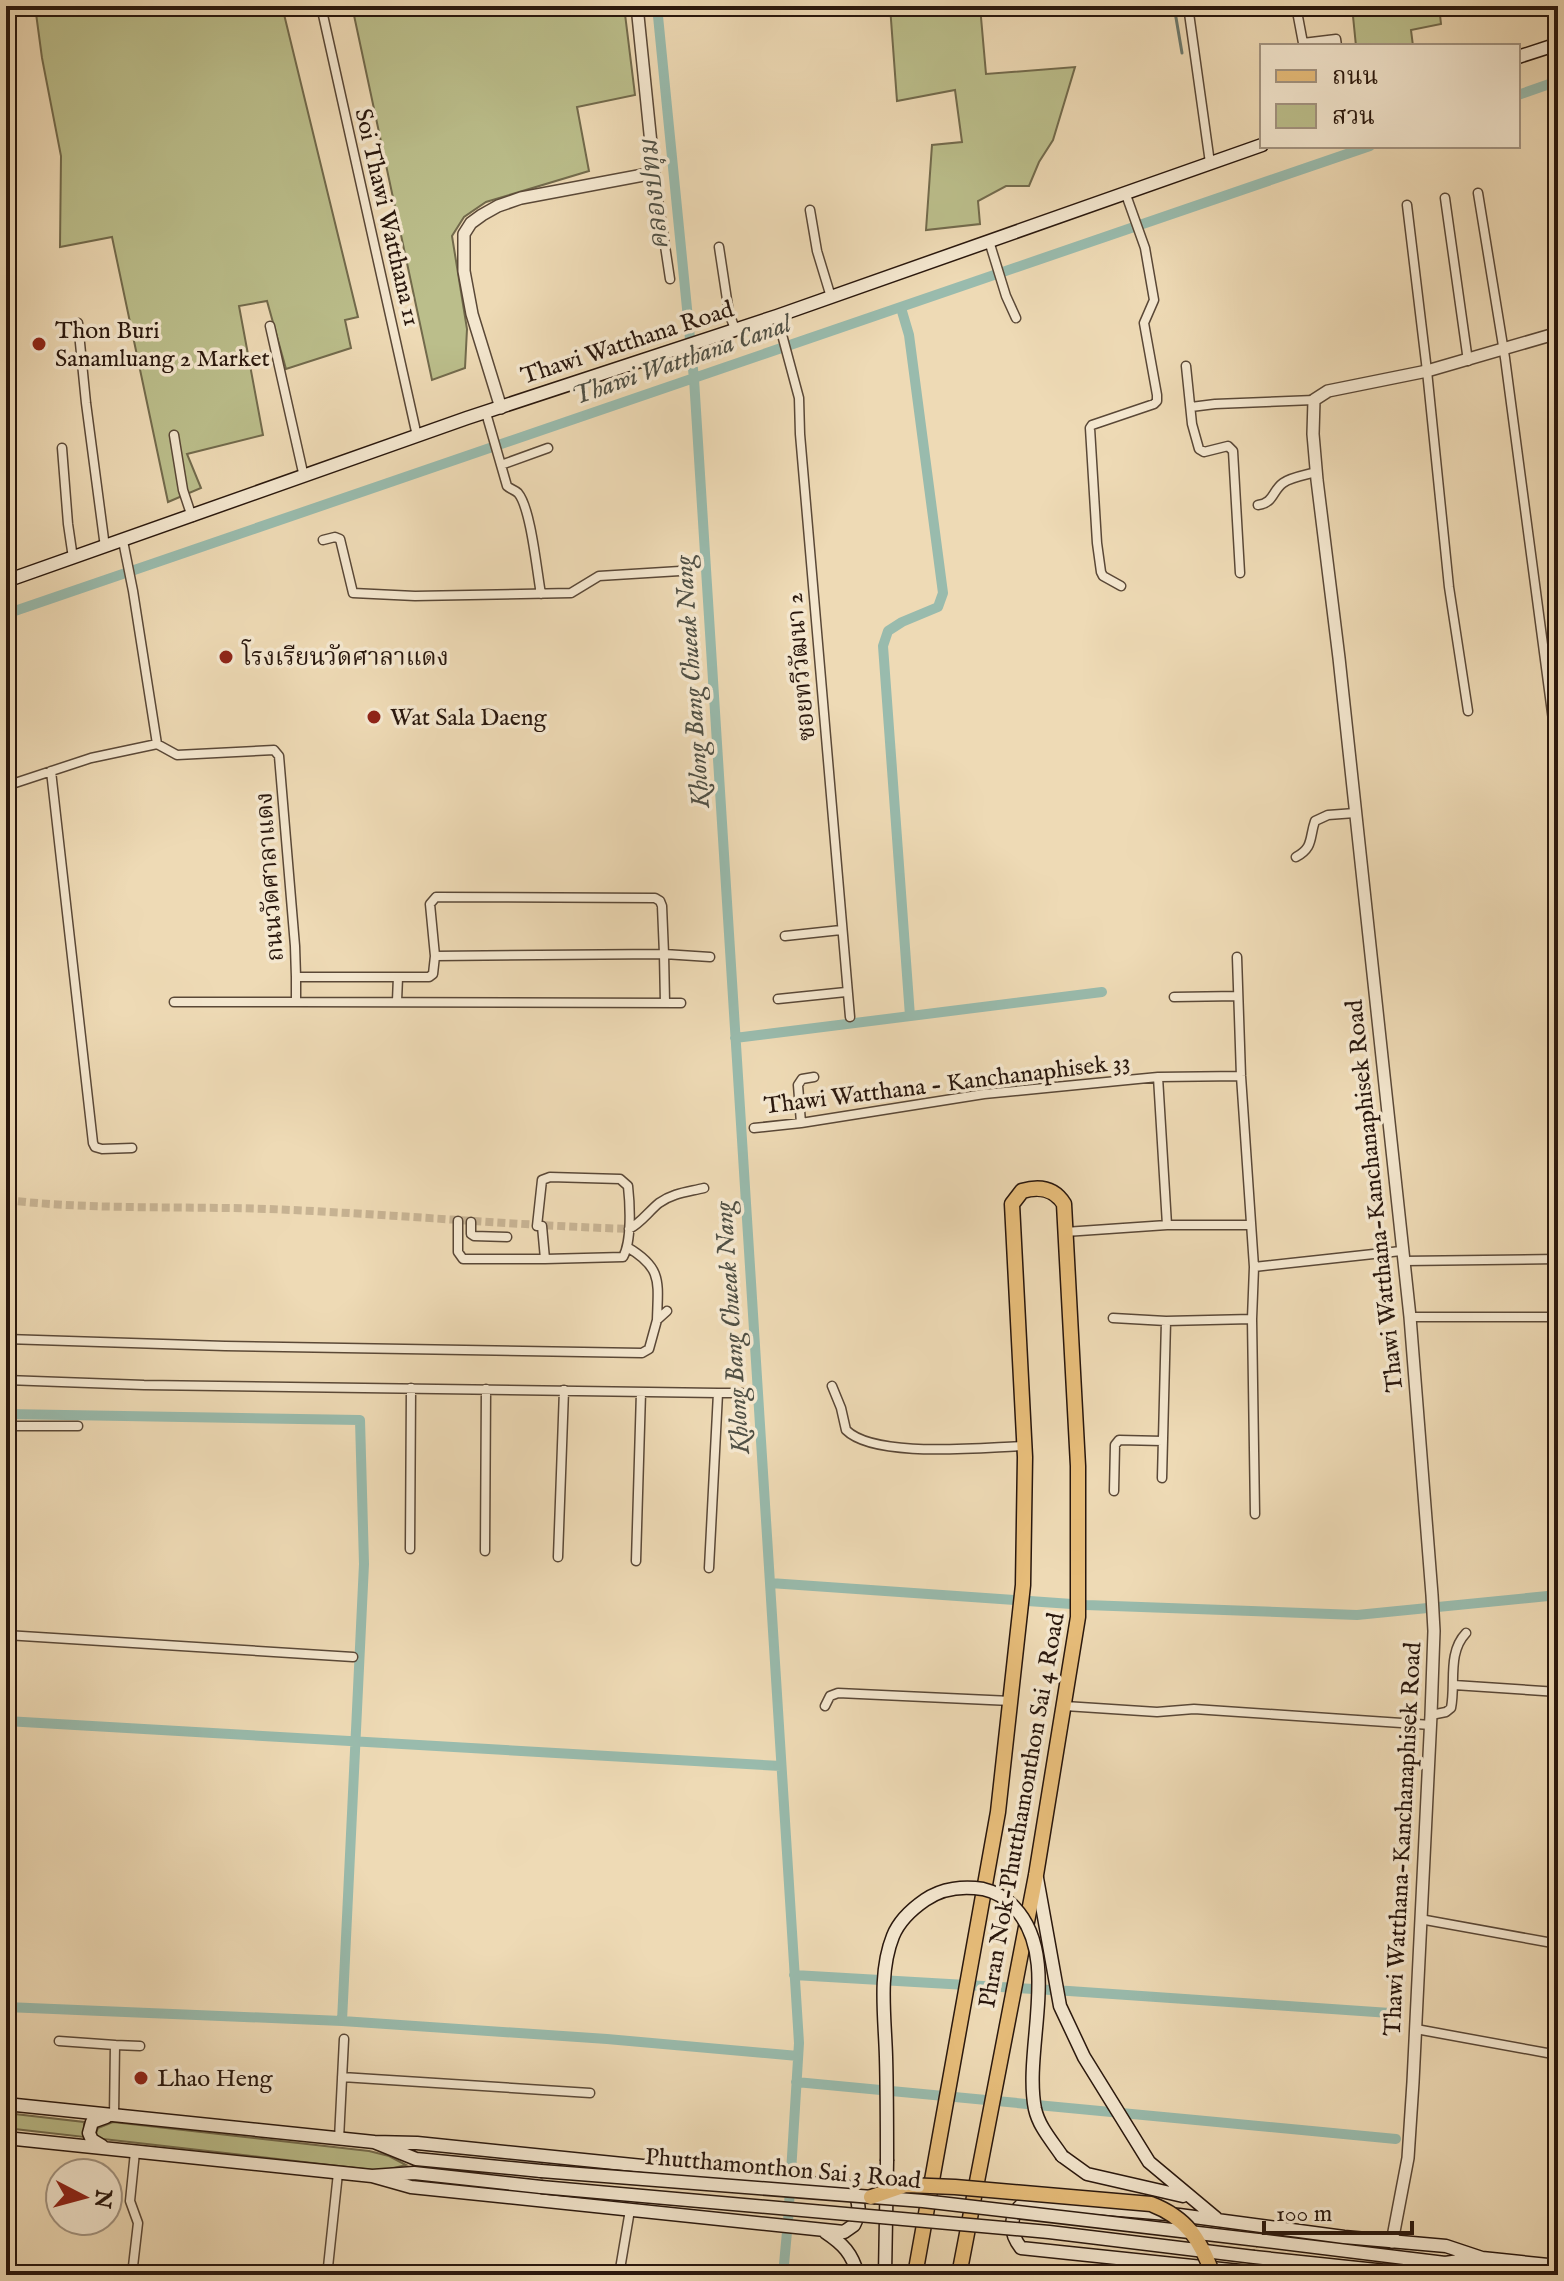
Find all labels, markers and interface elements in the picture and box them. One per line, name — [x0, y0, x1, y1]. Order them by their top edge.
legend — [1260, 44, 1520, 148]
text: ถนน — [1332, 62, 1378, 93]
text: สวน — [1332, 102, 1375, 133]
street label: Soi Thawi Watthana 11 — [346, 106, 427, 329]
water label: คลองปทุม — [632, 137, 677, 252]
street label: Thawi Watthana Road — [517, 294, 738, 392]
water label: Thawi Watthana Canal — [568, 307, 797, 413]
place label: Thon Buri Sanamluang 2 Market — [55, 316, 270, 375]
marker: Thon Buri Sanamluang 2 Market — [30, 335, 48, 353]
water label: Khlong Bang Chueak Nang — [667, 553, 719, 810]
street label: ซอยทวีวัฒนา 2 — [780, 592, 823, 742]
place label: โรงเรียนวัดศาลาแดง — [241, 639, 449, 674]
marker: โรงเรียนวัดศาลาแดง — [217, 648, 235, 666]
place label: Wat Sala Daeng — [390, 703, 548, 734]
marker: Wat Sala Daeng — [365, 708, 383, 726]
street label: ถนนวัดศาลาแดง — [249, 791, 292, 963]
street label: Thawi Watthana-Kanchanaphisek Road — [1339, 998, 1412, 1394]
street label: Thawi Watthana - Kanchanaphisek 33 — [762, 1047, 1132, 1122]
water label: Khlong Bang Chueak Nang — [707, 1199, 759, 1456]
street label: Phran Nok-Phutthamonthon Sai 4 Road — [972, 1610, 1073, 2010]
street label: Thawi Watthana-Kanchanaphisek Road — [1378, 1641, 1429, 2037]
place label: Lhao Heng — [157, 2064, 273, 2095]
marker: Lhao Heng — [132, 2069, 150, 2087]
street label: Phutthamonthon Sai 3 Road — [643, 2142, 922, 2197]
north arrow — [44, 2157, 124, 2237]
scale bar — [1264, 2185, 1412, 2235]
text: N — [87, 2187, 117, 2210]
text: 100 m — [1276, 2199, 1332, 2230]

